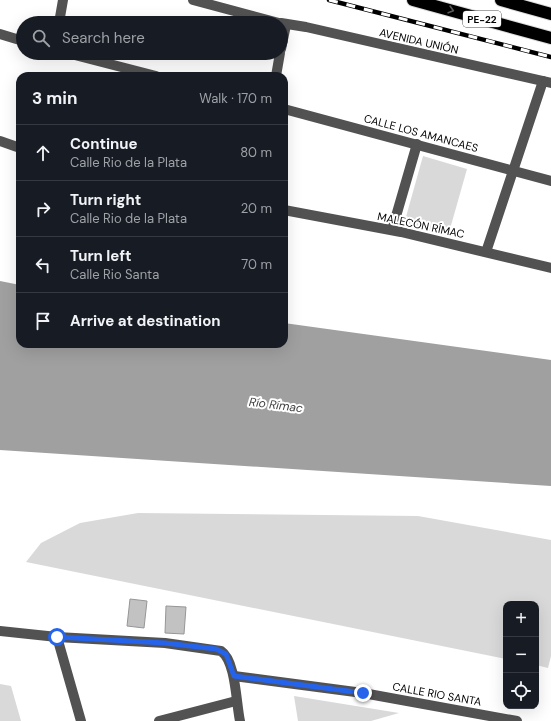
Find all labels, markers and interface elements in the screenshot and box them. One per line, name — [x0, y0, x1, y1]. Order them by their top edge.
one-way arrow — [448, 6, 454, 14]
road number: PE-22 — [463, 11, 501, 27]
search box — [16, 16, 288, 60]
street label: AVENIDA UNIÓN — [378, 25, 460, 57]
icon: search — [30, 27, 52, 49]
text: Search here — [62, 28, 145, 48]
text: 3 min — [32, 87, 77, 109]
text: Walk · 170 m — [199, 90, 272, 107]
street label: CALLE LOS AMANCAES — [362, 111, 480, 155]
text: Continue — [70, 134, 138, 154]
icon: ahead — [32, 142, 54, 164]
text: 80 m — [240, 144, 272, 161]
text: Calle Rio de la Plata — [70, 154, 187, 171]
text: Turn right — [70, 190, 141, 210]
icon: right — [32, 198, 54, 220]
text: 20 m — [241, 200, 272, 217]
street label: MALECÓN RÍMAC — [376, 209, 466, 241]
text: Calle Rio de la Plata — [70, 210, 187, 227]
text: Turn left — [70, 246, 131, 266]
icon: left — [32, 254, 54, 276]
text: 70 m — [241, 256, 272, 273]
text: Calle Rio Santa — [70, 266, 159, 283]
icon: arrive — [32, 310, 54, 332]
text: Arrive at destination — [70, 311, 221, 331]
water label: Río Rímac — [248, 394, 304, 416]
map controls — [503, 601, 539, 709]
button: + — [503, 601, 539, 637]
route start — [48, 628, 66, 646]
button: − — [503, 637, 539, 673]
button: locate — [503, 673, 539, 709]
street label: CALLE RIO SANTA — [391, 679, 483, 709]
route end — [354, 684, 372, 702]

